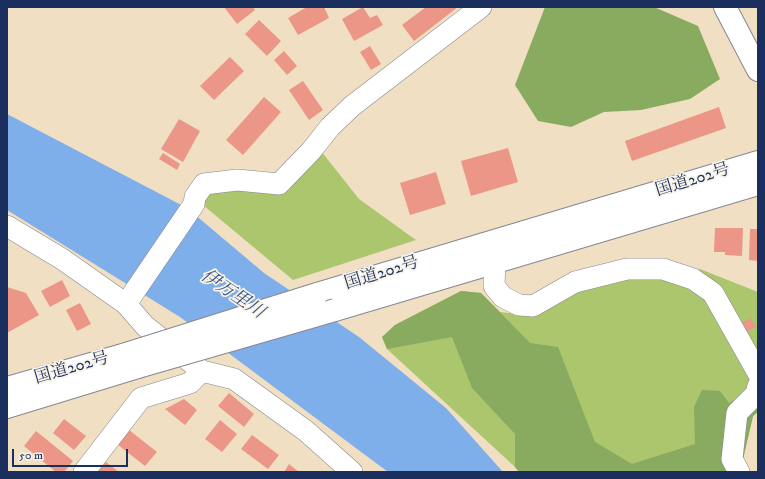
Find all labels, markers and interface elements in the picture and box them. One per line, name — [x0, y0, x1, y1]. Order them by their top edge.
street label: 国道202号 — [653, 160, 733, 202]
street label: 国道202号 — [342, 253, 422, 295]
water label: 伊万里川 — [196, 266, 268, 324]
street label: 国道202号 — [32, 349, 112, 389]
scale bar — [14, 441, 130, 467]
text: 50 m — [19, 448, 43, 463]

